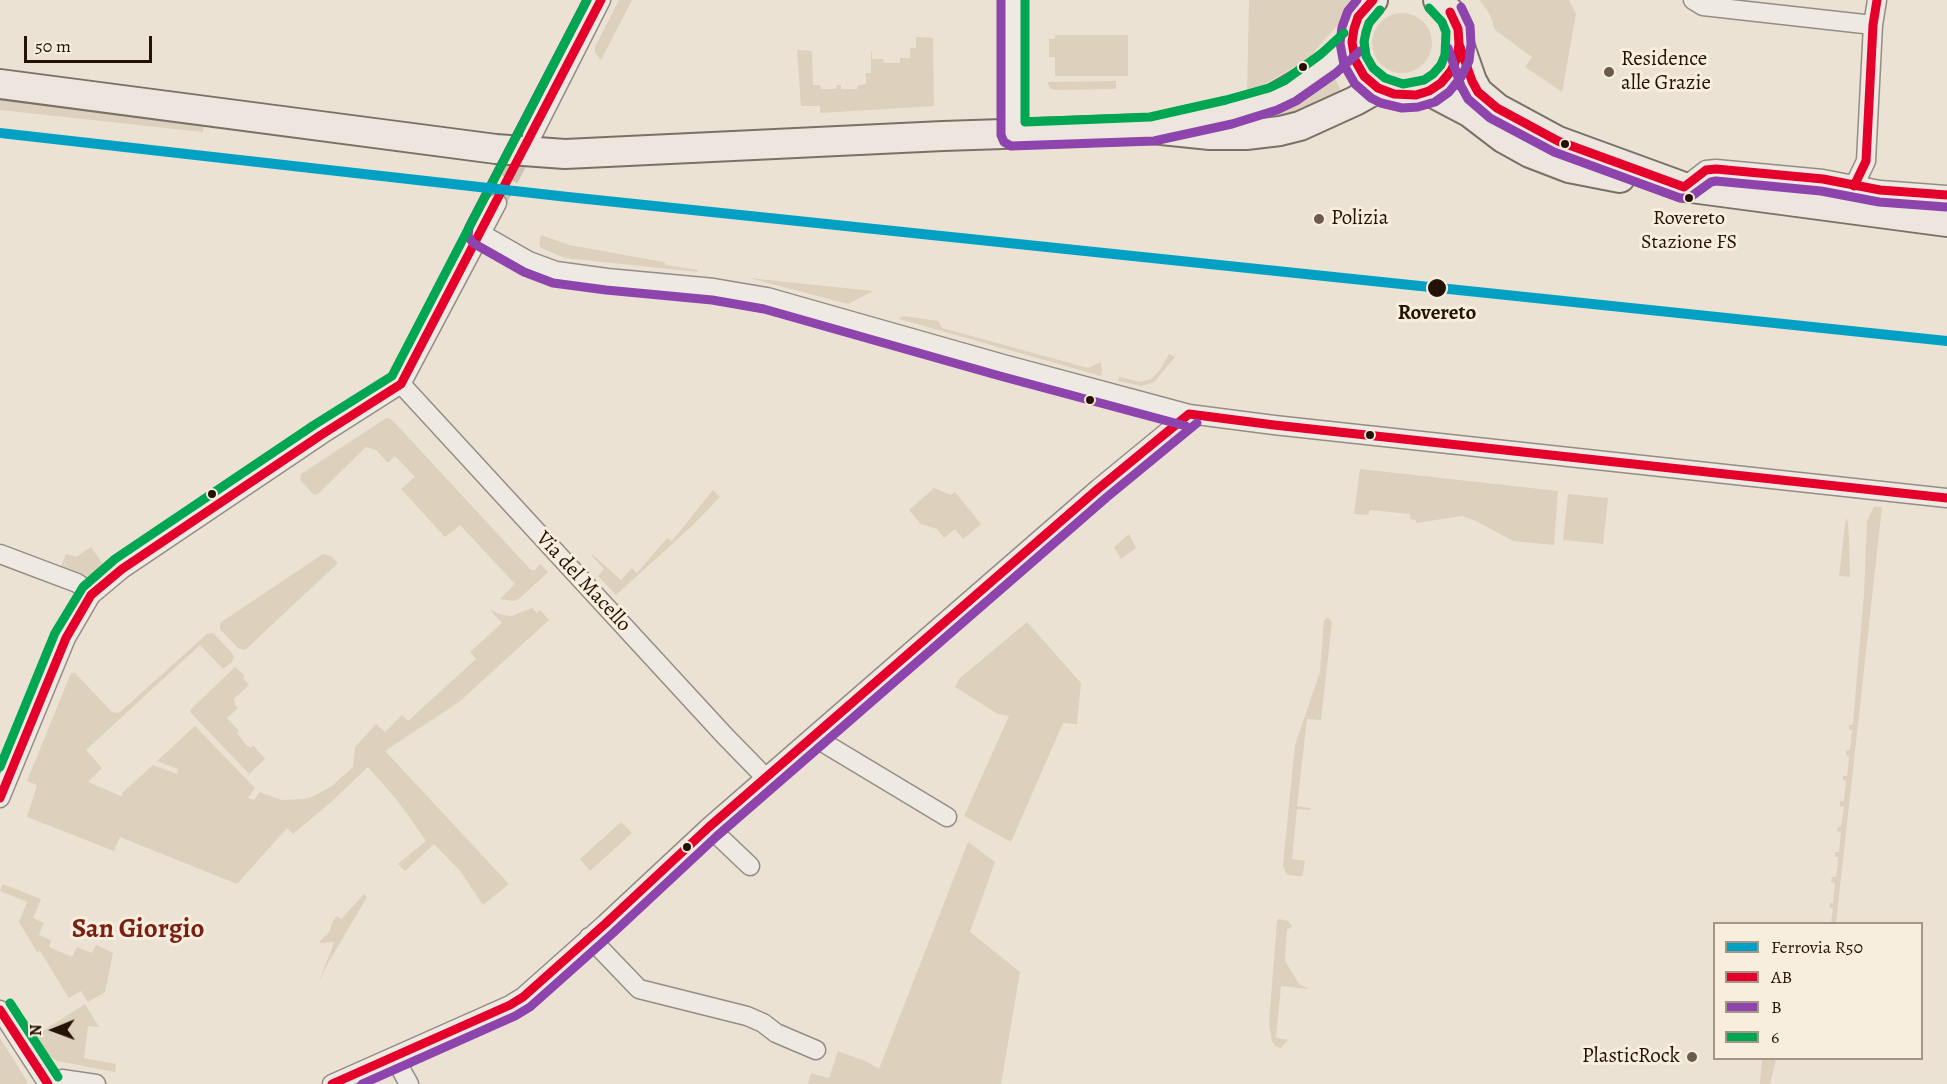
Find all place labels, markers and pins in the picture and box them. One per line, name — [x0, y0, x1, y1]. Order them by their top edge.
place label: Residence alle Grazie — [1621, 47, 1711, 97]
unlabelled marker — [1297, 61, 1309, 73]
marker: Residence alle Grazie — [1602, 65, 1616, 79]
unlabelled marker — [1559, 138, 1571, 150]
marker: Rovereto Stazione FS — [1683, 192, 1695, 204]
place label: Polizia — [1331, 206, 1388, 232]
place label: Rovereto Stazione FS — [1641, 207, 1737, 254]
marker: Polizia — [1312, 212, 1326, 226]
marker: Rovereto — [1426, 277, 1448, 299]
place label: Rovereto — [1398, 301, 1476, 327]
unlabelled marker — [1084, 394, 1096, 406]
unlabelled marker — [1364, 429, 1376, 441]
unlabelled marker — [206, 488, 218, 500]
unlabelled marker — [681, 841, 693, 853]
place label: PlasticRock — [1582, 1044, 1680, 1070]
marker: PlasticRock — [1685, 1050, 1699, 1064]

